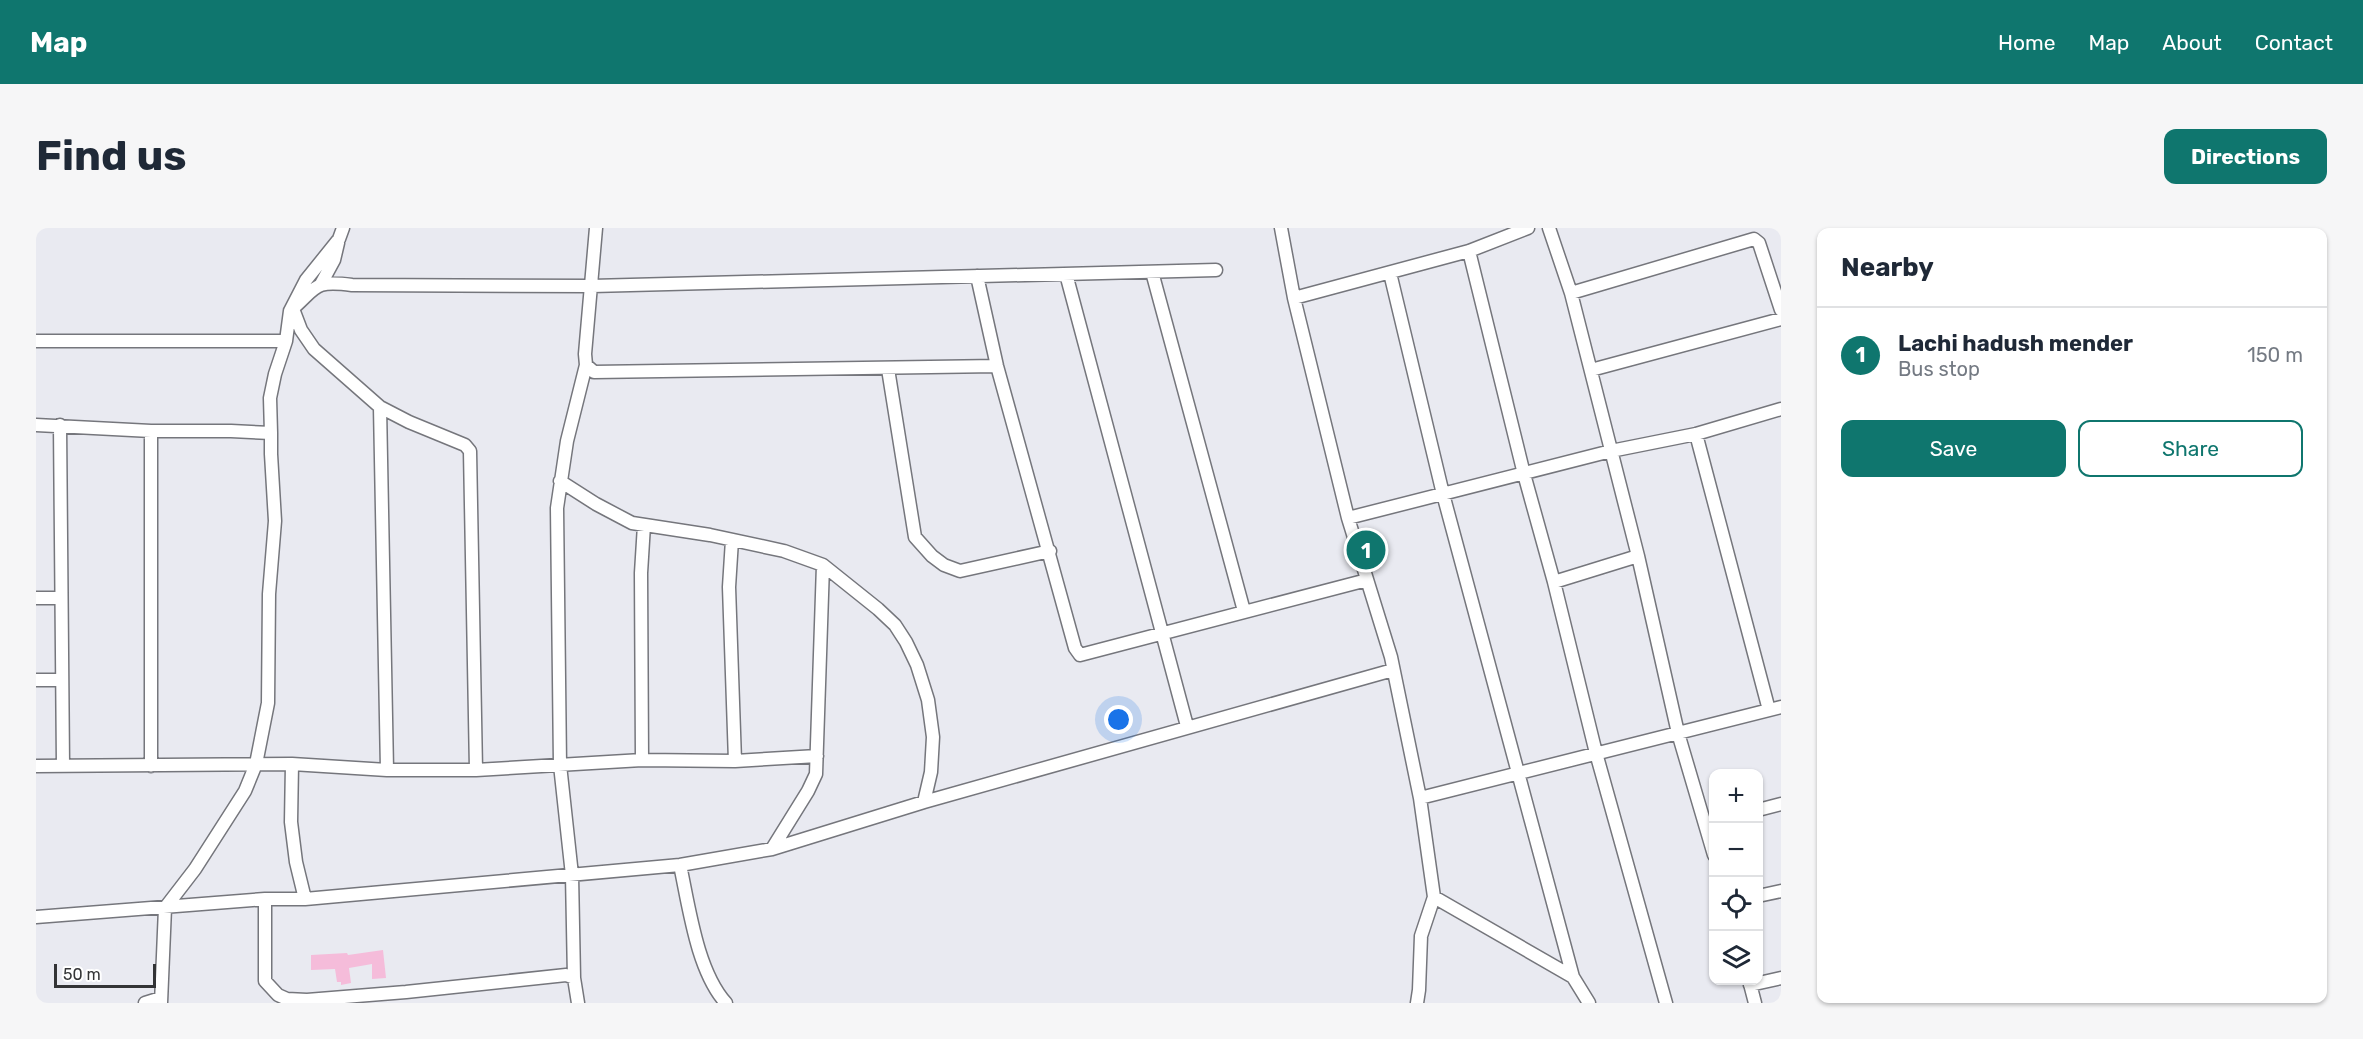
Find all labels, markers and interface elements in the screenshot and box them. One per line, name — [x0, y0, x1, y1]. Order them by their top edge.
text: Map — [30, 26, 87, 59]
text: Home — [1998, 30, 2055, 55]
text: Map — [2088, 30, 2129, 55]
text: About — [2162, 30, 2222, 55]
text: Contact — [2255, 30, 2333, 55]
button: Directions — [2164, 129, 2327, 184]
text: Find us — [36, 131, 187, 181]
text: Nearby — [1841, 252, 1934, 283]
text: Lachi hadush mender — [1898, 330, 2133, 357]
text: 1 — [1856, 343, 1865, 367]
text: 150 m — [2247, 343, 2303, 367]
text: Bus stop — [1898, 357, 1980, 381]
button: Save — [1841, 420, 2066, 477]
button: Share — [2078, 420, 2303, 477]
pin: 1 — [1346, 528, 1386, 572]
your location — [1104, 705, 1133, 734]
map controls — [1709, 769, 1763, 985]
button: + — [1709, 769, 1763, 823]
button: − — [1709, 823, 1763, 877]
button: locate — [1709, 877, 1763, 931]
button: layers — [1709, 931, 1763, 985]
scale bar — [54, 961, 156, 988]
text: 50 m — [63, 965, 101, 984]

